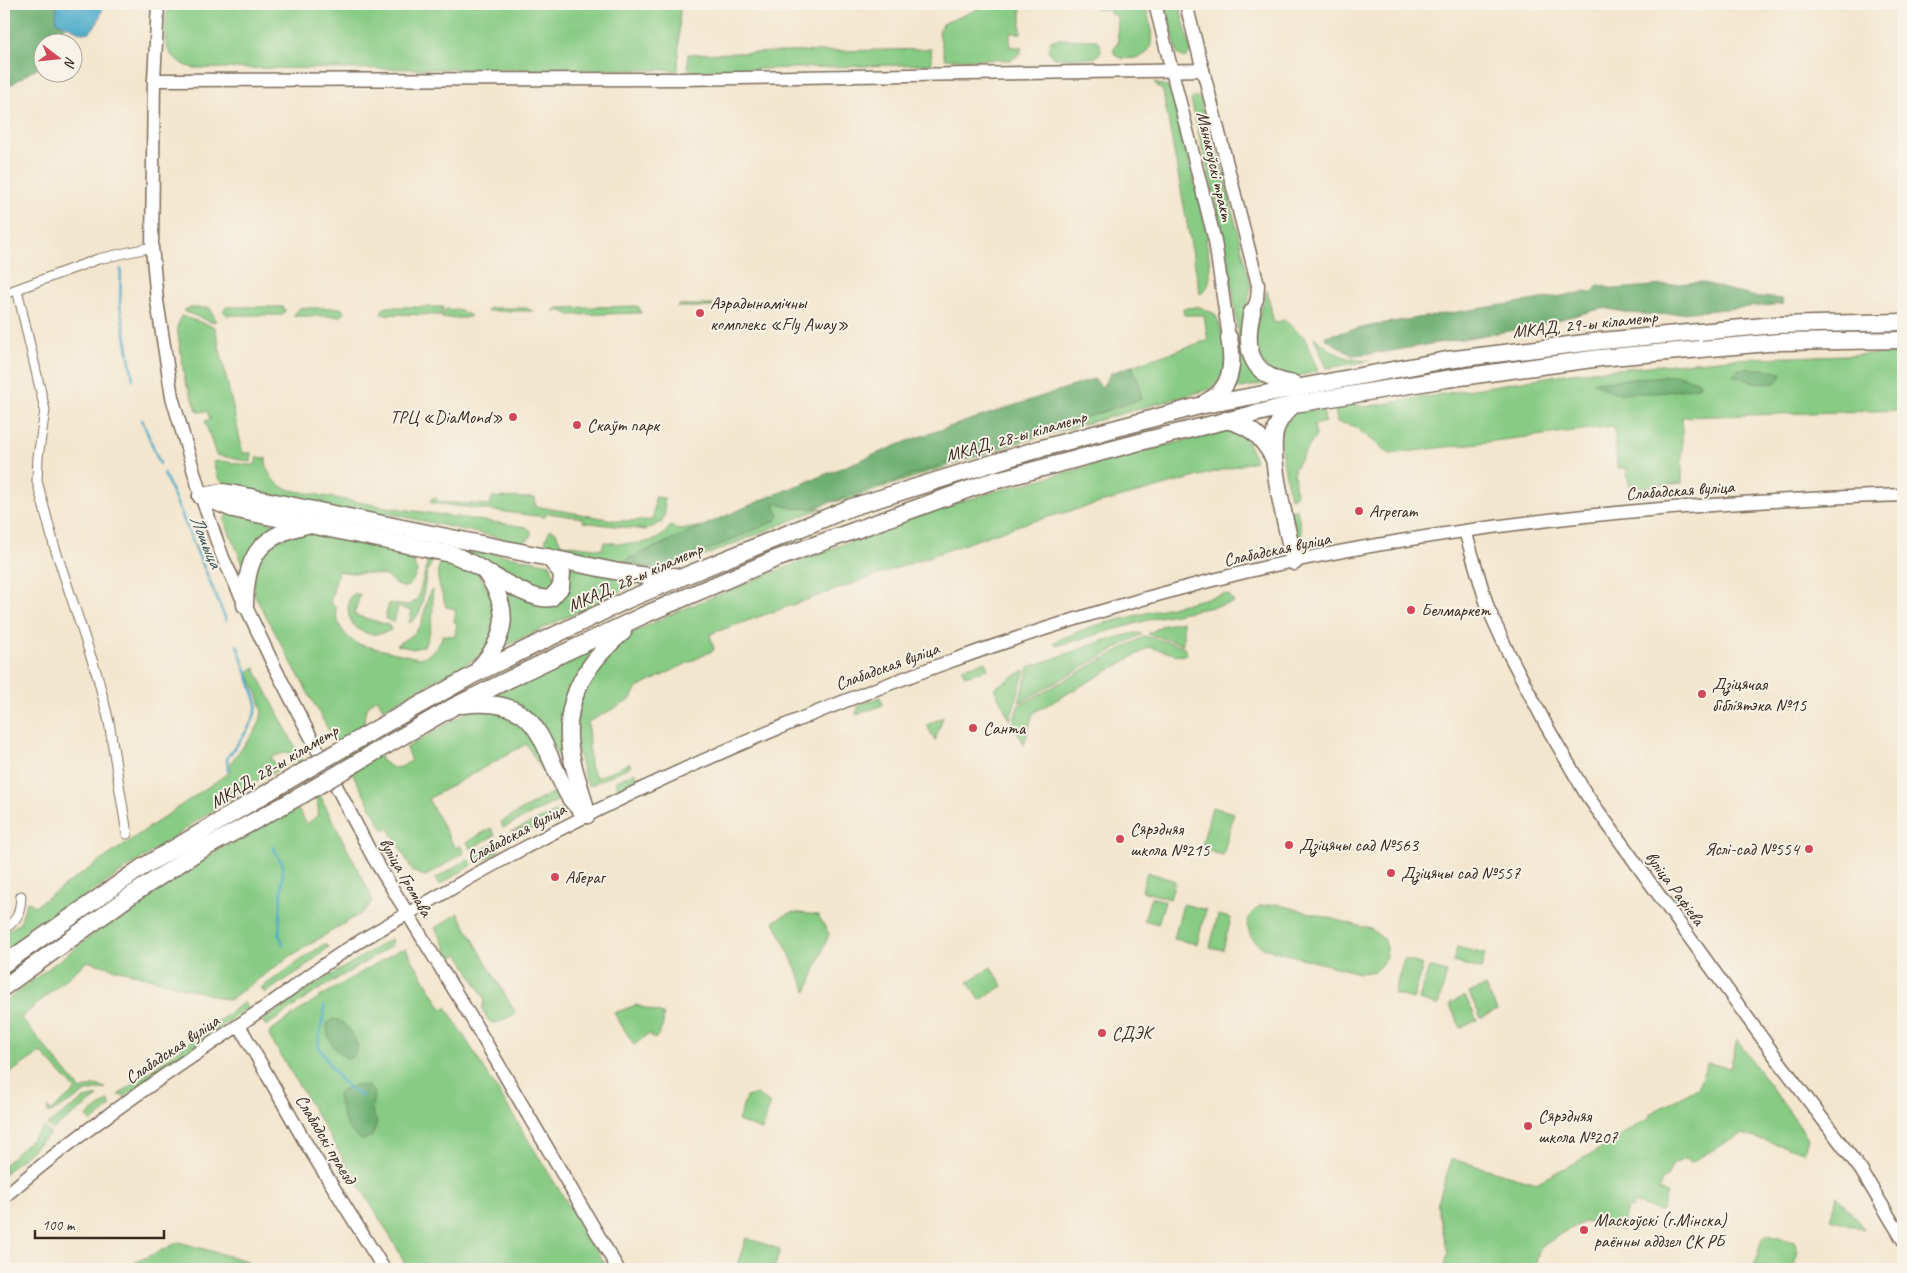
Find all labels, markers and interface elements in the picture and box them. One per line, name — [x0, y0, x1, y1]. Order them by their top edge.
north arrow — [32, 32, 82, 82]
text: N — [60, 55, 79, 70]
street label: Мянькоўскі тракт — [1192, 109, 1239, 225]
place label: Аэрадынамічны комплекс «Fly Away» — [710, 292, 849, 335]
street label: МКАД, 29-ы кіламетр — [1511, 305, 1660, 343]
marker: Аэрадынамічны комплекс «Fly Away» — [694, 307, 706, 319]
street label: МКАД, 28-ы кіламетр — [943, 405, 1090, 467]
place label: ТРЦ «DiaMond» — [390, 406, 503, 428]
marker: ТРЦ «DiaMond» — [507, 411, 519, 423]
place label: Скаўт парк — [587, 414, 661, 436]
marker: Скаўт парк — [571, 419, 583, 431]
street label: Слабадская вуліца — [1625, 475, 1736, 505]
place label: Агрегат — [1369, 500, 1419, 522]
marker: Агрегат — [1353, 505, 1365, 517]
water label: Лошыца — [184, 511, 229, 573]
street label: Слабадская вуліца — [1221, 527, 1334, 571]
street label: МКАД, 28-ы кіламетр — [564, 537, 707, 617]
place label: Белмаркет — [1421, 599, 1491, 621]
marker: Белмаркет — [1405, 604, 1417, 616]
street label: Слабадская вуліца — [832, 637, 943, 695]
place label: Дзіцячая бібліятэка №15 — [1712, 673, 1807, 716]
marker: Дзіцячая бібліятэка №15 — [1696, 688, 1708, 700]
place label: Санта — [983, 717, 1027, 739]
street label: МКАД, 28-ы кіламетр — [206, 718, 343, 813]
marker: Санта — [967, 722, 979, 734]
street label: Слабадская вуліца — [463, 797, 570, 868]
place label: Сярэдняя школа №215 — [1130, 818, 1211, 861]
marker: Сярэдняя школа №215 — [1114, 833, 1126, 845]
street label: вуліца Громава — [375, 834, 438, 921]
place label: Дзіцячы сад №563 — [1299, 834, 1420, 857]
place label: Яслі-сад №554 — [1705, 838, 1801, 860]
marker: Дзіцячы сад №563 — [1283, 839, 1295, 851]
marker: Яслі-сад №554 — [1803, 843, 1815, 855]
street label: вуліца Рафіева — [1641, 846, 1710, 931]
place label: Дзіцячы сад №557 — [1401, 862, 1521, 885]
place label: Абераг — [565, 866, 606, 888]
marker: Дзіцячы сад №557 — [1385, 867, 1397, 879]
marker: Абераг — [549, 871, 561, 883]
street label: Слабадская вуліца — [121, 1009, 224, 1089]
place label: СДЭК — [1112, 1022, 1155, 1044]
marker: СДЭК — [1096, 1027, 1108, 1039]
street label: Слабадскі праезд — [291, 1090, 362, 1189]
place label: Сярэдняя школа №207 — [1538, 1105, 1619, 1148]
marker: Сярэдняя школа №207 — [1522, 1120, 1534, 1132]
scale bar — [35, 1208, 164, 1240]
place label: Маскоўскі (г.Мінска) раённы аддзел СК РБ — [1594, 1209, 1728, 1252]
text: 100 m — [42, 1216, 76, 1235]
marker: Маскоўскі (г.Мінска) раённы аддзел СК РБ — [1578, 1224, 1590, 1236]

